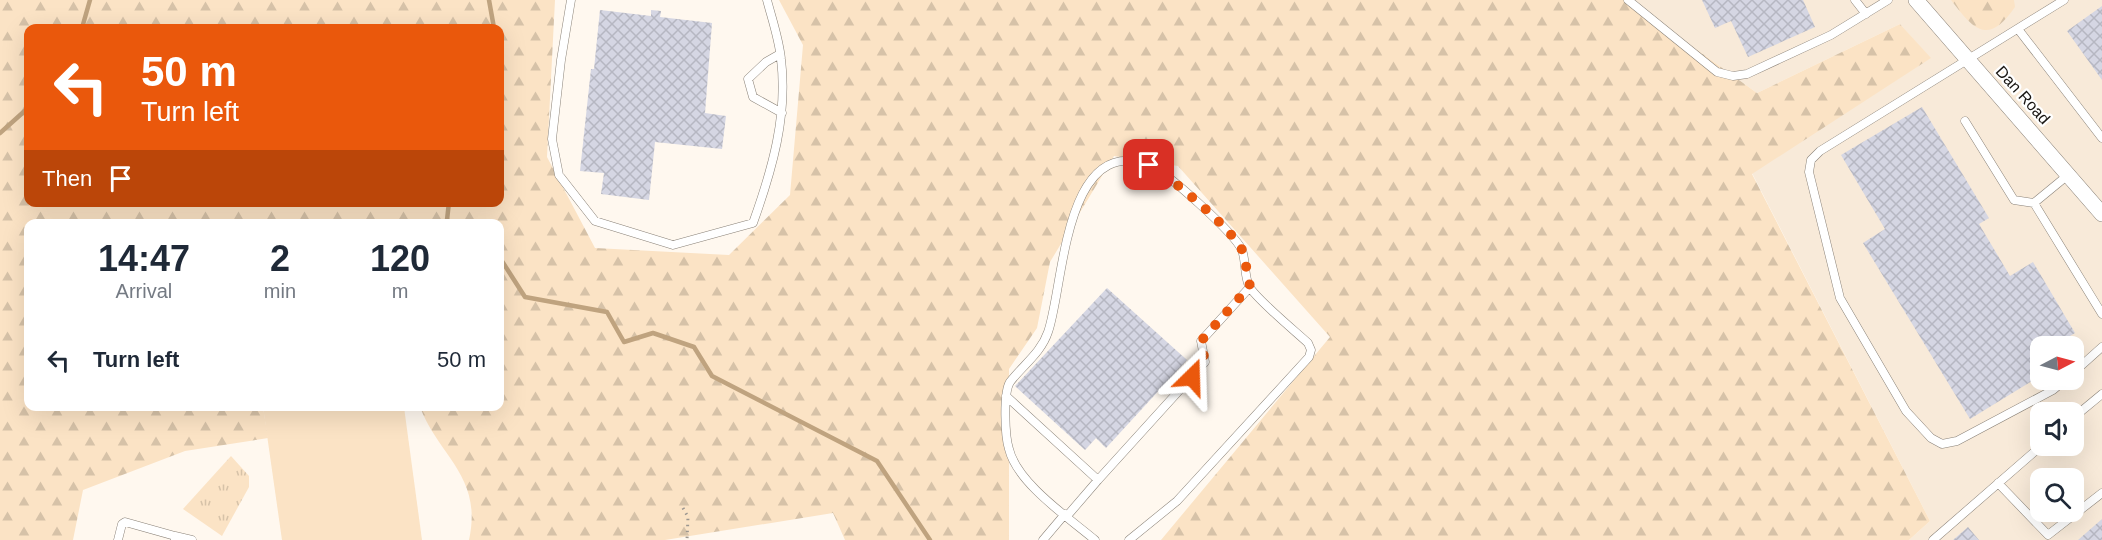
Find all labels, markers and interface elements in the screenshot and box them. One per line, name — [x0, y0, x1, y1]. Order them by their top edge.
icon: left — [42, 48, 120, 126]
text: 50 m — [141, 48, 237, 95]
street label: Dan Road — [1993, 63, 2053, 127]
text: Turn left — [141, 97, 239, 127]
pin — [1123, 139, 1174, 190]
icon: arrive — [1132, 148, 1165, 181]
icon: arrive — [104, 162, 137, 195]
text: Then — [42, 166, 92, 191]
text: 14:47 — [98, 238, 190, 279]
text: 2 — [270, 238, 290, 279]
text: 120 — [370, 238, 430, 279]
text: Arrival — [116, 280, 172, 302]
text: min — [264, 280, 296, 302]
text: m — [392, 280, 408, 302]
north arrow — [2030, 336, 2084, 390]
map controls — [2030, 336, 2084, 522]
icon: left — [42, 344, 75, 377]
position arrow — [1160, 345, 1224, 409]
text: Turn left — [93, 347, 179, 372]
text: 50 m — [437, 347, 486, 372]
button: sound — [2030, 402, 2084, 456]
button: search — [2030, 468, 2084, 522]

